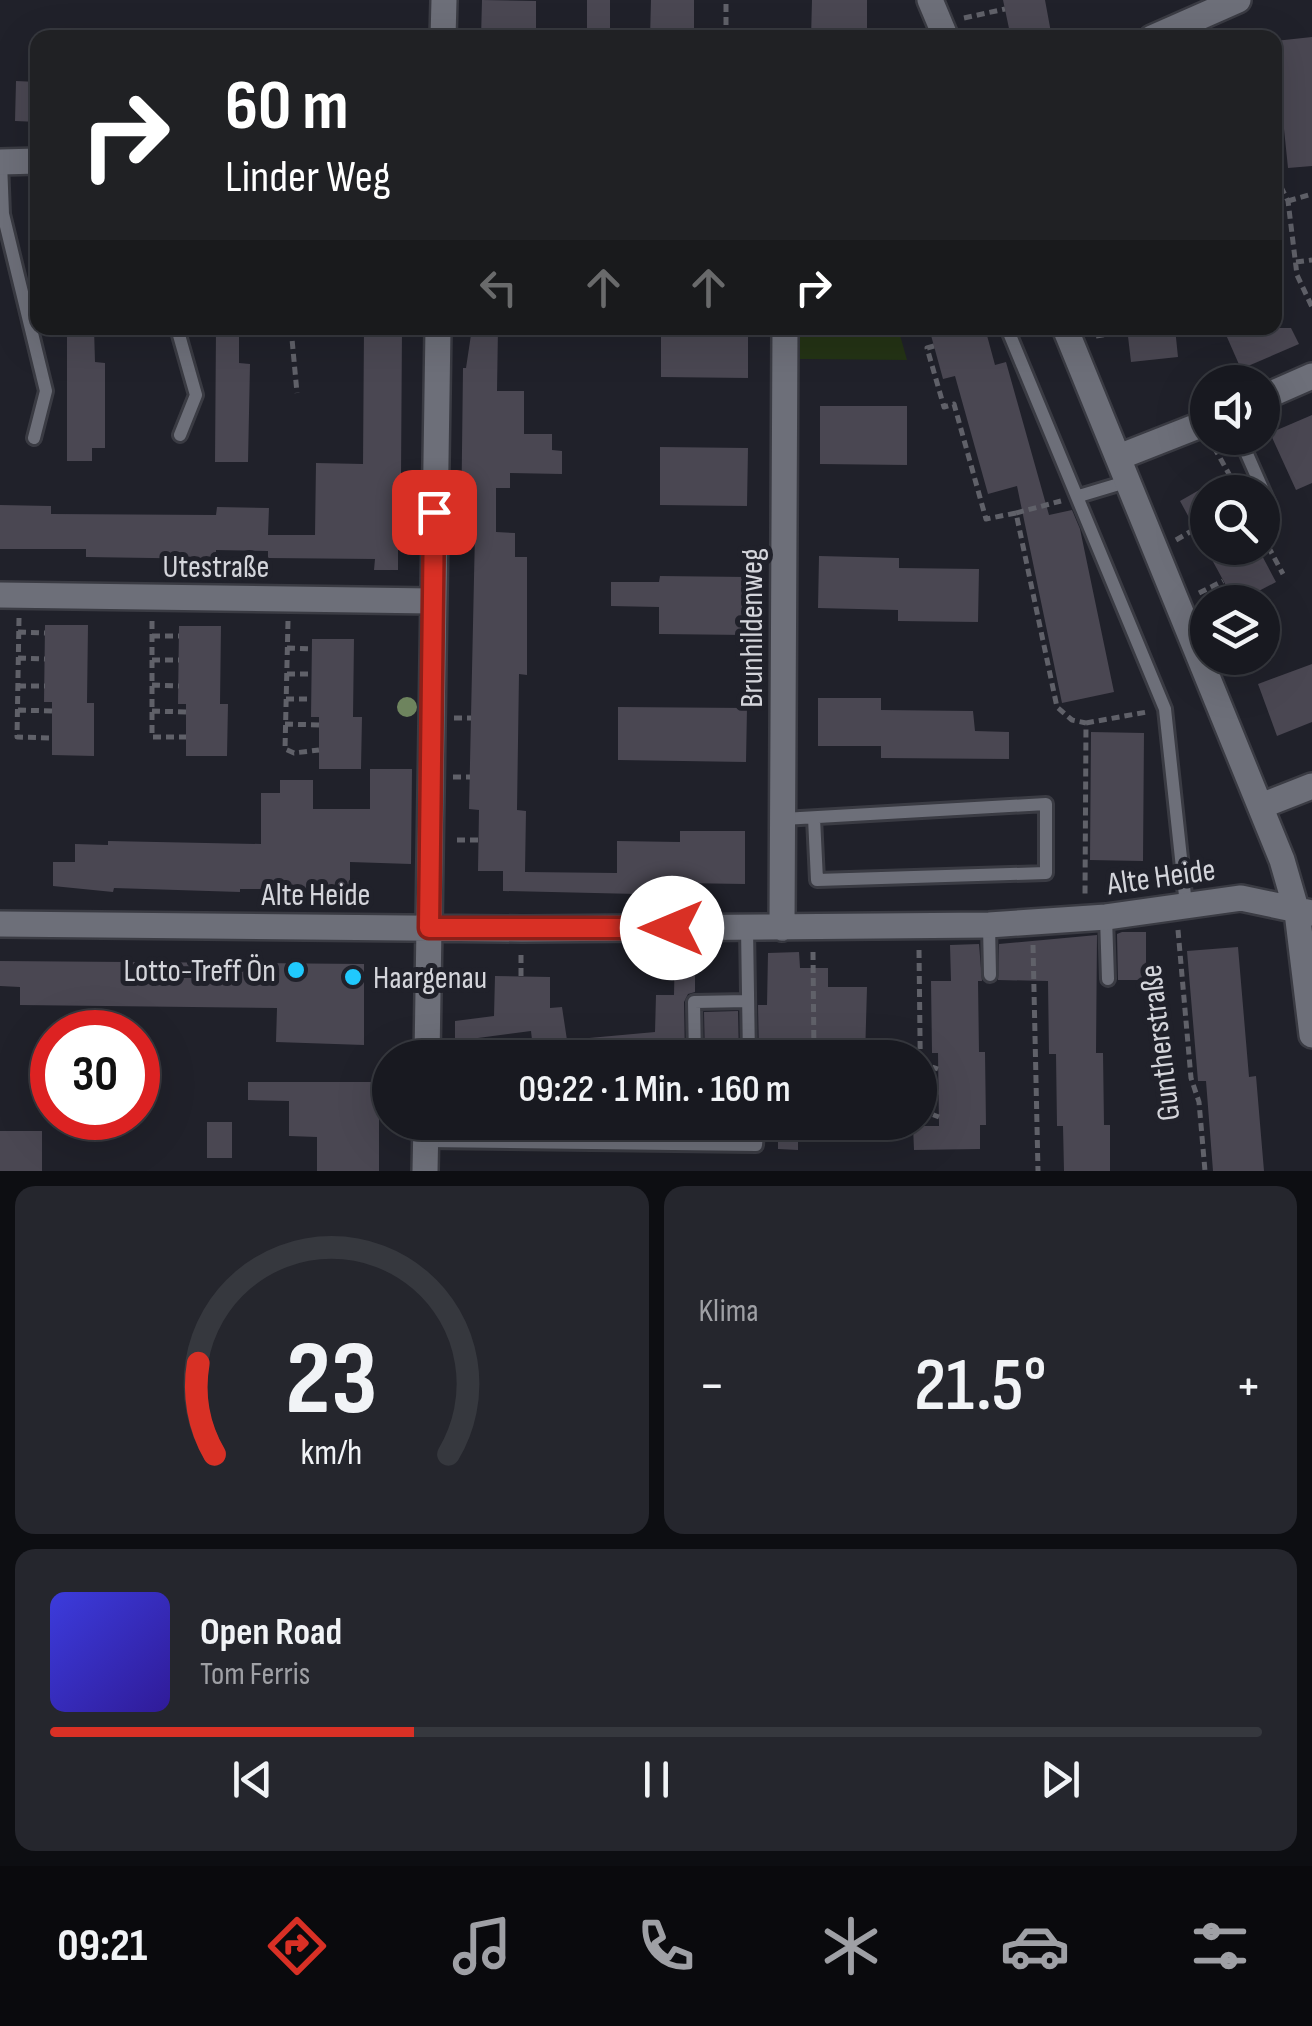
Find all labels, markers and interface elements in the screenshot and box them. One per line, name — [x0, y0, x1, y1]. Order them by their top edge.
text: 60 m — [225, 65, 349, 149]
icon: right — [60, 70, 190, 200]
text: Linder Weg — [225, 150, 391, 205]
icon: left — [471, 260, 526, 315]
icon: ahead — [576, 260, 631, 315]
icon: ahead — [681, 260, 736, 315]
icon: right — [786, 260, 841, 315]
map controls — [1190, 365, 1280, 675]
button: sound — [1190, 365, 1280, 455]
pin — [392, 470, 477, 555]
button: search — [1190, 475, 1280, 565]
icon: arrive — [407, 485, 462, 540]
street label: Utestraße — [163, 548, 269, 587]
street label: Brunhildenweg — [733, 548, 772, 708]
button: layers — [1190, 585, 1280, 675]
street label: Alte Heide — [1104, 851, 1218, 905]
street label: Alte Heide — [261, 876, 370, 915]
position arrow — [620, 876, 724, 980]
place label: Lotto-Treff Ön — [123, 952, 276, 991]
marker: Lotto-Treff Ön — [285, 959, 307, 981]
place label: Haargenau — [373, 959, 487, 998]
street label: Guntherstraße — [1132, 963, 1189, 1123]
marker: Haargenau — [342, 966, 364, 988]
speed limit sign: 30 — [30, 1010, 160, 1140]
text: 09:22 · 1 Min. · 160 m — [519, 1067, 791, 1112]
text: Klima — [699, 1292, 759, 1331]
text: 23 — [286, 1318, 378, 1443]
text: 21.5° — [914, 1341, 1047, 1432]
text: − — [699, 1353, 725, 1420]
text: + — [1235, 1353, 1262, 1420]
text: km/h — [301, 1432, 363, 1475]
text: Open Road — [200, 1610, 342, 1655]
text: Tom Ferris — [200, 1655, 310, 1694]
icon: previous — [225, 1752, 280, 1807]
icon: pause — [629, 1752, 684, 1807]
icon: next — [1033, 1752, 1088, 1807]
icon: directions — [262, 1911, 332, 1981]
icon: music — [447, 1911, 517, 1981]
icon: phone — [631, 1911, 701, 1981]
icon: climate — [816, 1911, 886, 1981]
icon: car — [1000, 1911, 1070, 1981]
icon: filters — [1185, 1911, 1255, 1981]
text: 09:21 — [57, 1919, 147, 1974]

